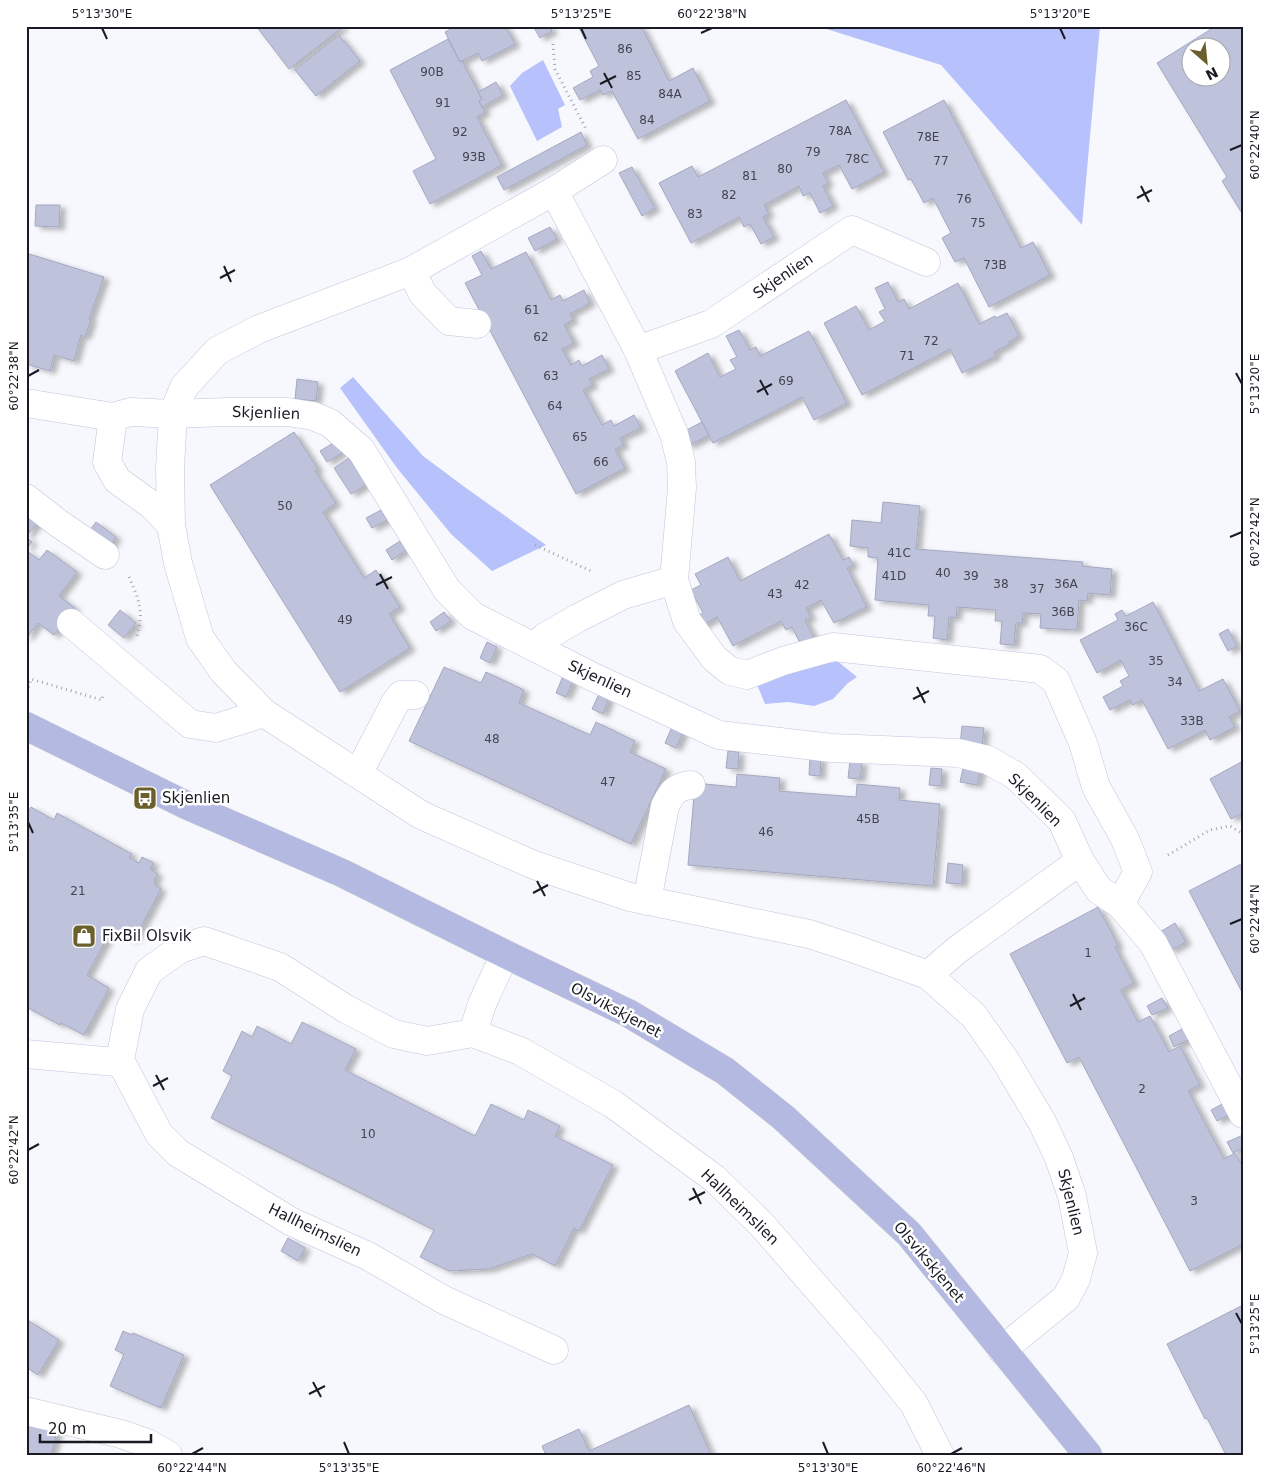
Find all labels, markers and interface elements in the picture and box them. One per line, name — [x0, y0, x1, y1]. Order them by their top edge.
text: 5°13'30"E — [72, 7, 132, 21]
text: 5°13'25"E — [551, 7, 611, 21]
text: 60°22'38"N — [677, 7, 747, 21]
text: 5°13'20"E — [1030, 7, 1090, 21]
north arrow — [1182, 38, 1232, 88]
house number: 86 — [617, 42, 633, 56]
text: N — [1203, 64, 1221, 83]
house number: 90B — [420, 65, 444, 79]
house number: 85 — [626, 69, 642, 83]
house number: 84A — [658, 87, 683, 101]
house number: 91 — [435, 96, 451, 110]
text: 60°22'40"N — [1248, 110, 1262, 180]
house number: 84 — [639, 113, 655, 127]
house number: 78A — [828, 124, 853, 138]
house number: 92 — [452, 125, 468, 139]
house number: 78E — [917, 130, 939, 144]
house number: 79 — [805, 145, 821, 159]
house number: 93B — [462, 150, 486, 164]
house number: 78C — [845, 152, 869, 166]
house number: 77 — [933, 154, 949, 168]
house number: 80 — [777, 162, 793, 176]
house number: 81 — [742, 169, 758, 183]
house number: 82 — [721, 188, 737, 202]
house number: 76 — [956, 192, 972, 206]
house number: 83 — [687, 207, 703, 221]
house number: 75 — [970, 216, 986, 230]
street label: Skjenlien — [750, 249, 816, 303]
house number: 73B — [983, 258, 1007, 272]
house number: 61 — [524, 303, 540, 317]
house number: 62 — [533, 330, 549, 344]
house number: 72 — [923, 334, 939, 348]
text: 60°22'38"N — [7, 341, 21, 411]
house number: 71 — [899, 349, 915, 363]
text: 5°13'20"E — [1248, 354, 1262, 414]
house number: 63 — [543, 369, 559, 383]
house number: 69 — [778, 374, 794, 388]
house number: 64 — [547, 399, 563, 413]
street label: Skjenlien — [232, 403, 300, 423]
house number: 65 — [572, 430, 588, 444]
house number: 66 — [593, 455, 609, 469]
text: 60°22'42"N — [1248, 497, 1262, 567]
house number: 50 — [277, 499, 293, 513]
house number: 41C — [887, 546, 911, 560]
house number: 40 — [935, 566, 951, 580]
house number: 41D — [882, 569, 906, 583]
house number: 39 — [963, 569, 979, 583]
house number: 38 — [993, 577, 1009, 591]
house number: 36A — [1054, 577, 1079, 591]
house number: 42 — [794, 578, 810, 592]
house number: 37 — [1029, 582, 1045, 596]
house number: 43 — [767, 587, 783, 601]
house number: 36B — [1051, 605, 1075, 619]
house number: 49 — [337, 613, 353, 627]
house number: 36C — [1124, 620, 1148, 634]
house number: 35 — [1148, 654, 1164, 668]
street label: Skjenlien — [565, 656, 635, 702]
house number: 34 — [1167, 675, 1183, 689]
house number: 33B — [1180, 714, 1204, 728]
house number: 48 — [484, 732, 500, 746]
street label: Skjenlien — [1005, 770, 1065, 830]
house number: 47 — [600, 775, 616, 789]
bus stop icon: Skjenlien — [132, 785, 158, 811]
place label: Skjenlien — [162, 789, 230, 807]
text: 5°13'35"E — [7, 792, 21, 852]
house number: 45B — [856, 812, 880, 826]
house number: 46 — [758, 825, 774, 839]
house number: 21 — [70, 884, 86, 898]
text: 60°22'44"N — [1248, 884, 1262, 954]
shop icon: FixBil Olsvik — [71, 923, 97, 949]
place label: FixBil Olsvik — [102, 927, 192, 945]
house number: 1 — [1084, 946, 1092, 960]
street label: Olsvikskjenet — [568, 979, 664, 1041]
house number: 2 — [1138, 1082, 1146, 1096]
text: 60°22'42"N — [7, 1115, 21, 1185]
house number: 10 — [360, 1127, 376, 1141]
street label: Hallheimslien — [697, 1165, 783, 1249]
street label: Skjenlien — [1054, 1167, 1088, 1237]
house number: 3 — [1190, 1194, 1198, 1208]
street label: Hallheimslien — [266, 1200, 364, 1260]
street label: Olsvikskjenet — [890, 1218, 968, 1306]
text: 5°13'25"E — [1248, 1294, 1262, 1354]
scale bar — [40, 1411, 151, 1443]
text: 20 m — [48, 1420, 86, 1438]
text: 60°22'44"N — [157, 1461, 227, 1475]
text: 5°13'35"E — [319, 1461, 379, 1475]
text: 5°13'30"E — [798, 1461, 858, 1475]
text: 60°22'46"N — [916, 1461, 986, 1475]

